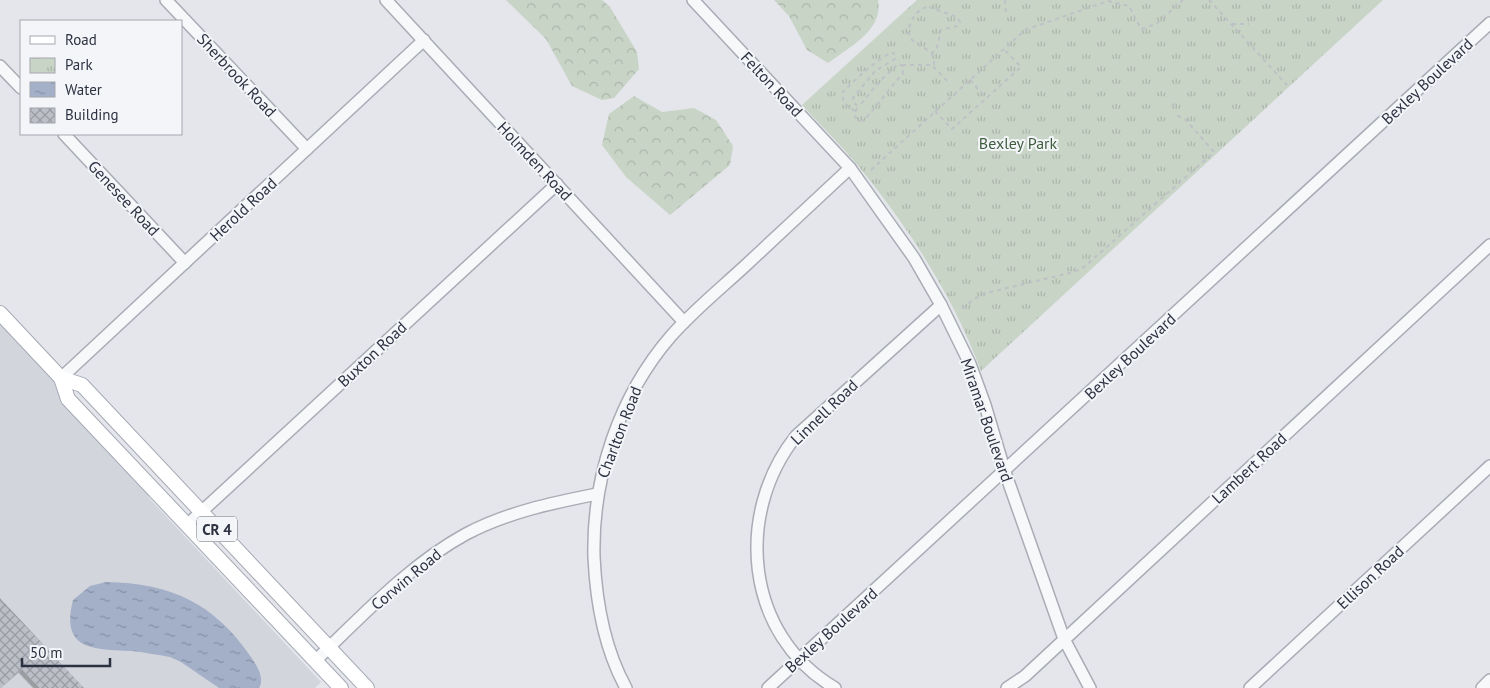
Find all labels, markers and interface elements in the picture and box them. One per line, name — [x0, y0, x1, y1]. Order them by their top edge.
legend — [20, 20, 182, 135]
street label: Sherbrook Road — [193, 29, 281, 121]
text: Road — [65, 30, 97, 49]
street label: Bexley Boulevard — [1377, 34, 1477, 128]
street label: Felton Road — [737, 47, 807, 121]
text: Park — [65, 55, 93, 74]
text: Water — [65, 80, 102, 99]
text: Building — [65, 105, 119, 124]
street label: Holmden Road — [493, 117, 577, 205]
park label: Bexley Park — [979, 133, 1058, 153]
street label: Genesee Road — [84, 156, 164, 240]
street label: Herold Road — [205, 173, 281, 245]
street label: Bexley Boulevard — [1080, 309, 1180, 403]
street label: Buxton Road — [333, 317, 411, 391]
street label: Miramar Boulevard — [956, 355, 1018, 485]
street label: Linnell Road — [786, 375, 862, 449]
street label: Charlton Road — [592, 383, 646, 481]
street label: Lambert Road — [1207, 428, 1291, 508]
road number: CR 4 — [197, 516, 237, 542]
street label: Ellison Road — [1332, 541, 1408, 613]
street label: Corwin Road — [367, 544, 445, 614]
street label: Bexley Boulevard — [781, 583, 881, 677]
scale bar — [22, 636, 110, 668]
text: 50 m — [30, 643, 63, 662]

